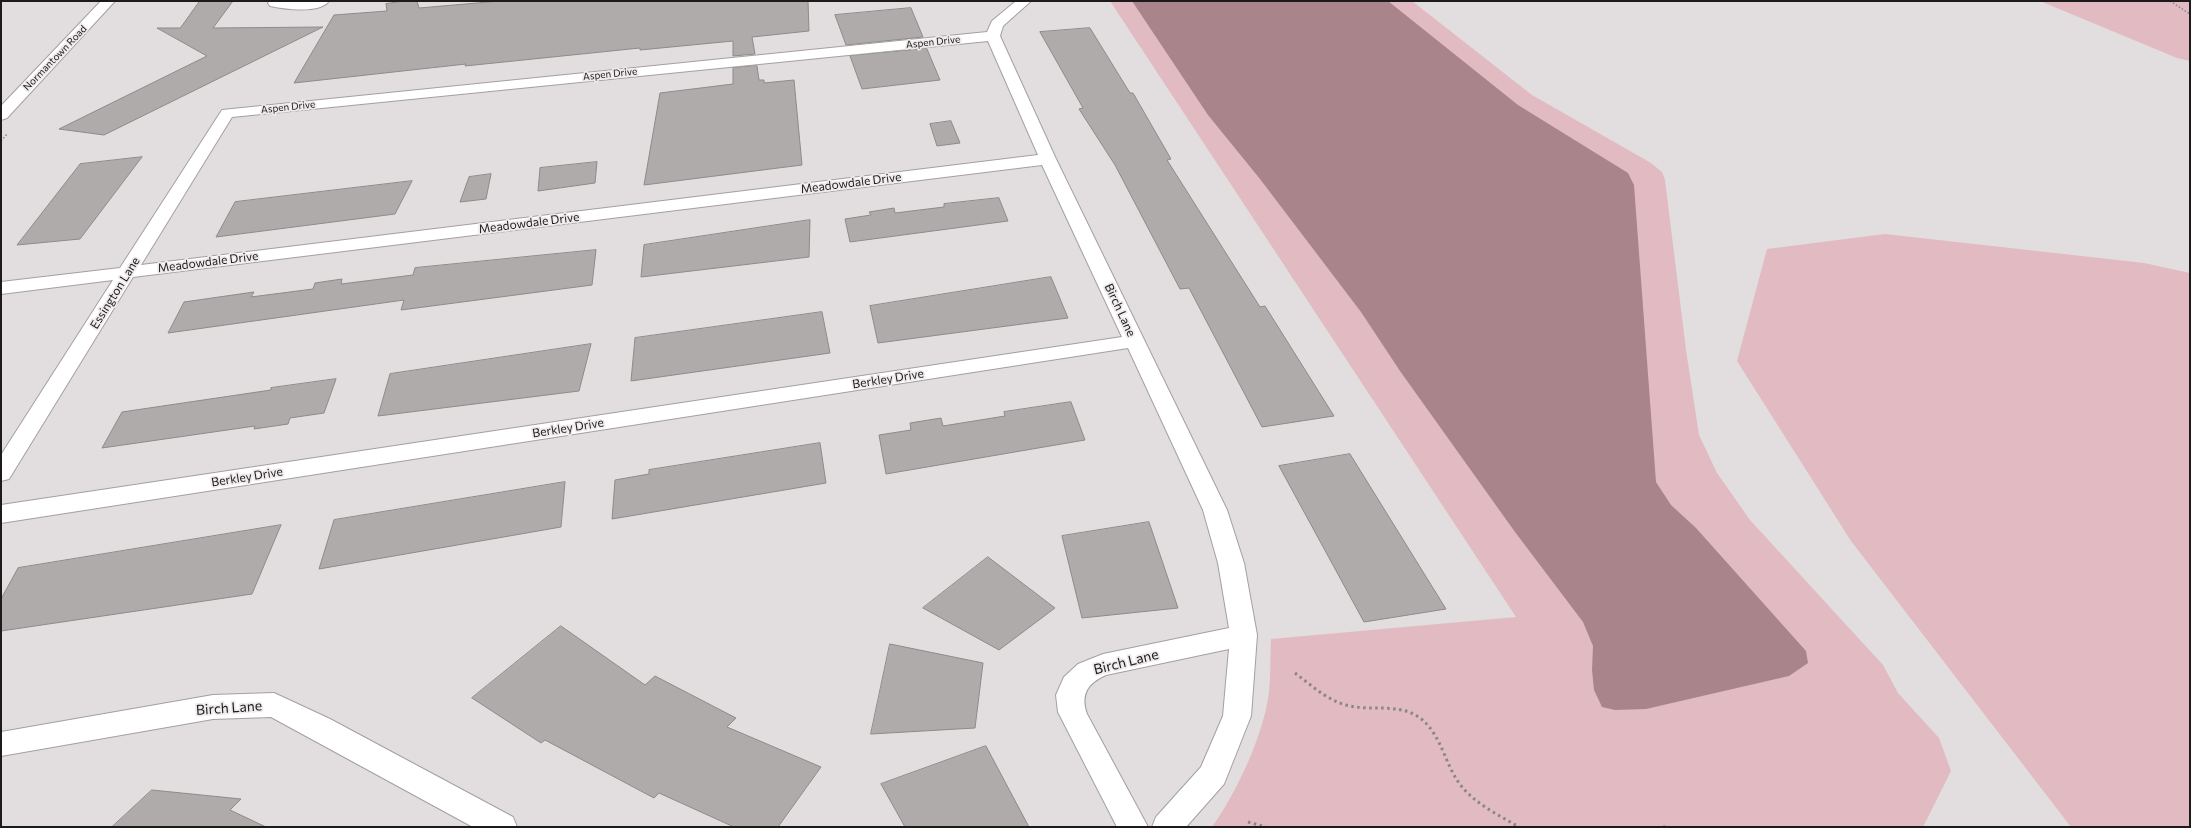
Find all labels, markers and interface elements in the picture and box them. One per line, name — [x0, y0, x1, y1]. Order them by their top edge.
street label: Normantown Road — [21, 23, 89, 93]
street label: Aspen Drive — [905, 33, 961, 51]
street label: Aspen Drive — [582, 65, 638, 83]
street label: Aspen Drive — [260, 98, 316, 116]
street label: Meadowdale Drive — [800, 170, 902, 196]
street label: Meadowdale Drive — [478, 210, 580, 236]
street label: Meadowdale Drive — [157, 249, 259, 275]
street label: Essington Lane — [87, 254, 143, 332]
street label: Birch Lane — [1101, 281, 1139, 339]
street label: Berkley Drive — [851, 366, 925, 392]
street label: Berkley Drive — [531, 415, 605, 441]
street label: Berkley Drive — [210, 464, 284, 490]
street label: Birch Lane — [1092, 646, 1160, 678]
street label: Birch Lane — [195, 697, 263, 719]

